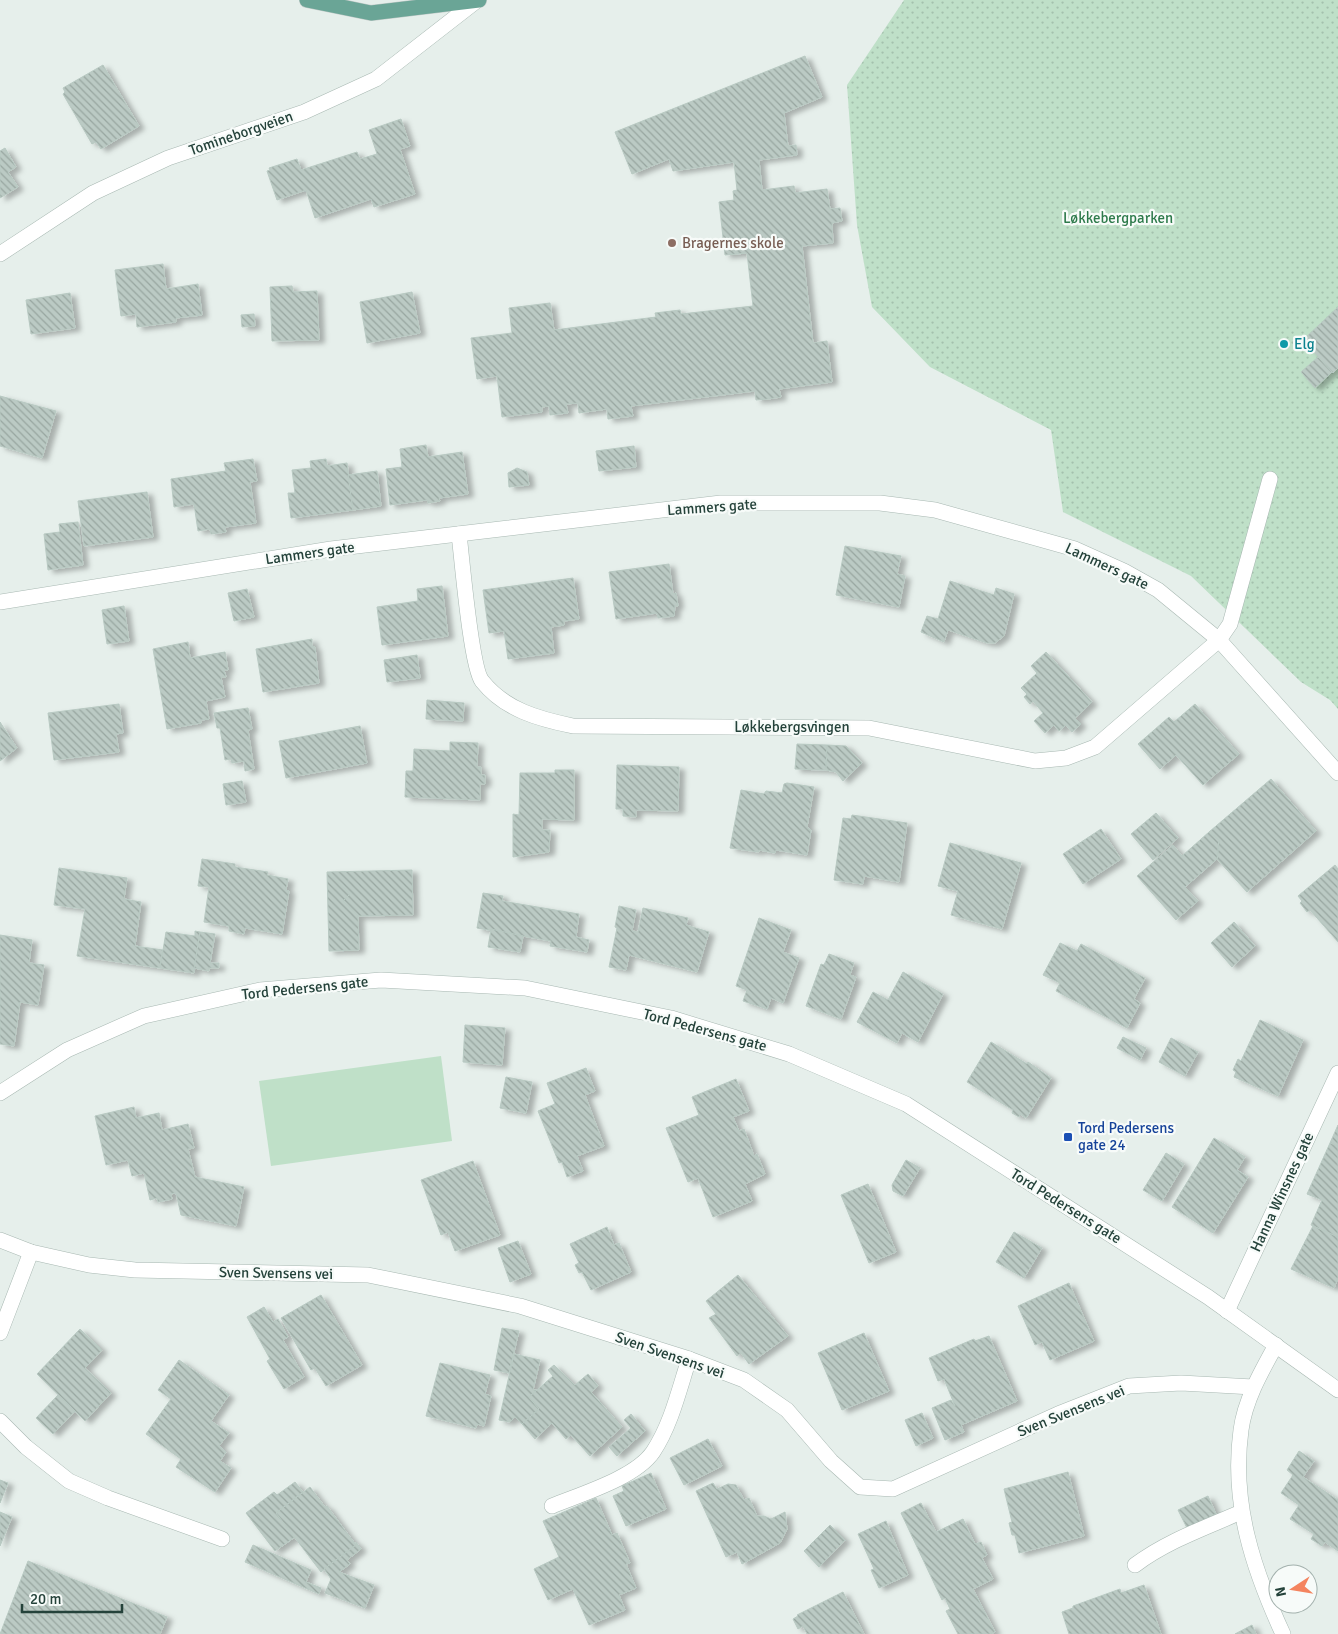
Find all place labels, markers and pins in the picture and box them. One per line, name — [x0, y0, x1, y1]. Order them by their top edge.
place label: Bragernes skole — [682, 234, 784, 252]
marker: Bragernes skole — [666, 237, 678, 249]
place label: Elg — [1294, 335, 1315, 353]
marker: Elg — [1278, 338, 1290, 350]
place label: Tord Pedersens gate 24 — [1078, 1119, 1174, 1154]
marker: Tord Pedersens gate 24 — [1062, 1131, 1074, 1143]

